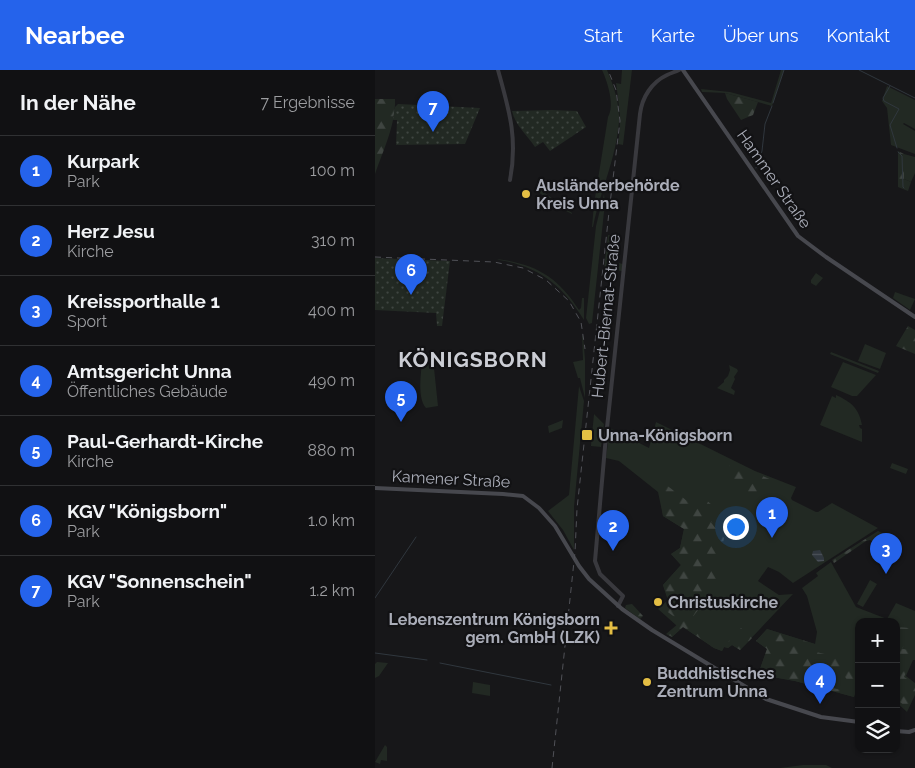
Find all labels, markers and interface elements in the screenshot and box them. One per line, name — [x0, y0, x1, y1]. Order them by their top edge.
text: Nearbee — [25, 21, 125, 50]
text: Start — [584, 25, 623, 46]
text: Karte — [651, 25, 695, 46]
text: Über uns — [723, 25, 798, 46]
text: Kontakt — [826, 25, 890, 46]
text: In der Nähe — [20, 90, 136, 115]
pin: 7 — [417, 91, 449, 132]
text: 7 Ergebnisse — [260, 93, 355, 112]
street label: Hammer Straße — [733, 126, 815, 232]
text: Kurpark — [67, 150, 139, 172]
text: 1 — [32, 161, 40, 180]
text: 100 m — [310, 161, 355, 180]
text: Park — [67, 172, 100, 191]
place label: Ausländerbehörde Kreis Unna — [536, 176, 680, 213]
marker: Ausländerbehörde Kreis Unna — [520, 188, 532, 200]
text: Herz Jesu — [67, 220, 155, 242]
text: 2 — [31, 231, 41, 250]
text: 310 m — [311, 231, 355, 250]
street label: Hubert-Biernat-Straße — [588, 233, 624, 399]
text: Kirche — [67, 242, 114, 261]
pin: 6 — [395, 254, 427, 295]
text: Kreissporthalle 1 — [67, 290, 220, 312]
text: 3 — [32, 301, 40, 320]
text: 400 m — [308, 301, 355, 320]
text: Sport — [67, 312, 107, 331]
district label: KÖNIGSBORN — [398, 347, 548, 372]
text: Amtsgericht Unna — [67, 360, 232, 382]
text: 4 — [31, 371, 41, 390]
text: 490 m — [308, 371, 355, 390]
pin: 5 — [385, 381, 417, 422]
text: Öffentliches Gebäude — [67, 382, 228, 401]
place label: Unna-Königsborn — [598, 426, 732, 445]
marker: Unna-Königsborn — [580, 428, 594, 442]
text: Paul-Gerhardt-Kirche — [67, 430, 263, 452]
text: 5 — [32, 441, 40, 460]
text: 880 m — [307, 441, 355, 460]
text: Kirche — [67, 452, 114, 471]
street label: Kamener Straße — [391, 466, 511, 492]
pin: 1 — [756, 497, 788, 538]
text: KGV "Königsborn" — [67, 500, 227, 522]
pin: 2 — [597, 510, 629, 551]
text: 6 — [31, 511, 41, 530]
text: 1.0 km — [308, 511, 355, 530]
your location — [723, 514, 749, 540]
text: Park — [67, 522, 100, 541]
pin: 3 — [870, 533, 902, 574]
text: KGV "Sonnenschein" — [67, 570, 252, 592]
text: 7 — [32, 581, 40, 600]
text: 1.2 km — [310, 581, 355, 600]
text: Park — [67, 592, 100, 611]
place label: Christuskirche — [668, 593, 778, 612]
marker: Christuskirche — [652, 596, 664, 608]
place label: Lebenszentrum Königsborn gem. GmbH (LZK) — [389, 610, 600, 647]
map controls — [855, 618, 900, 753]
button: + — [855, 618, 900, 663]
marker: Lebenszentrum Königsborn gem. GmbH (LZK) — [604, 621, 618, 635]
pin: 4 — [804, 663, 836, 704]
button: − — [855, 663, 900, 708]
place label: Buddhistisches Zentrum Unna — [657, 664, 774, 701]
marker: Buddhistisches Zentrum Unna — [641, 676, 653, 688]
button: layers — [855, 708, 900, 753]

